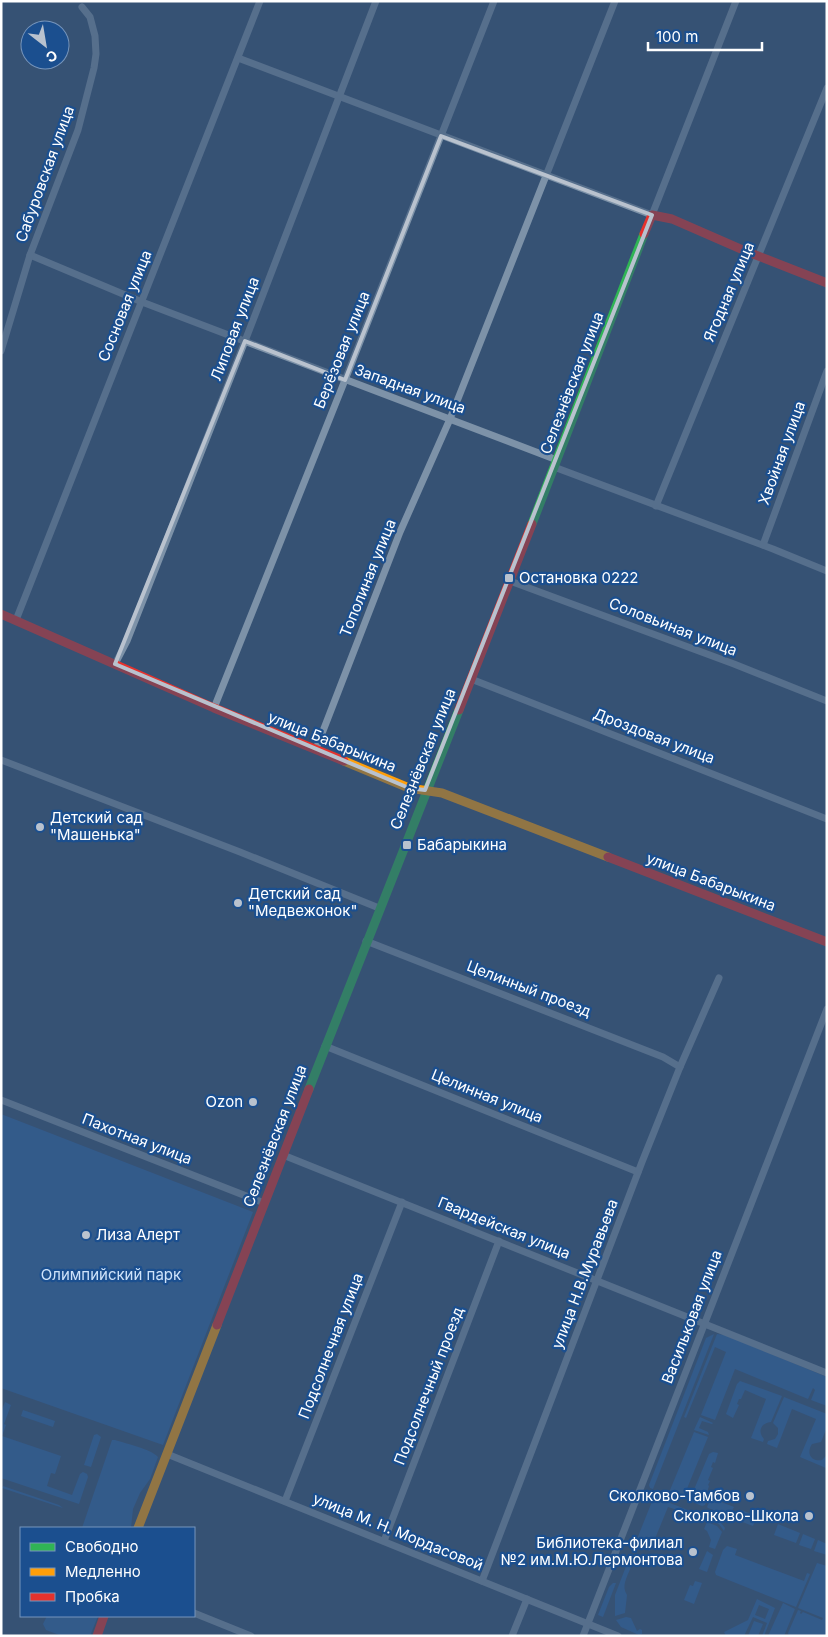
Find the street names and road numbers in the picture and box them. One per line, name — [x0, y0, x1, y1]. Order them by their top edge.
street label: Сабуровская улица — [11, 103, 78, 245]
street label: Ягодная улица — [699, 239, 758, 345]
street label: Сосновая улица — [94, 247, 156, 364]
street label: Липовая улица — [206, 274, 263, 384]
street label: Берёзовая улица — [309, 288, 374, 411]
street label: Селезнёвская улица — [536, 309, 607, 457]
street label: Западная улица — [352, 360, 468, 417]
street label: Хвойная улица — [754, 398, 809, 507]
street label: Тополиная улица — [335, 516, 400, 639]
street label: Соловьиная улица — [606, 593, 740, 660]
street label: Селезнёвская улица — [385, 685, 460, 832]
street label: Дроздовая улица — [591, 704, 718, 767]
street label: улица Бабарыкина — [265, 707, 399, 776]
street label: улица Бабарыкина — [644, 848, 778, 915]
street label: Целинный проезд — [464, 956, 594, 1021]
street label: Селезнёвская улица — [239, 1062, 310, 1210]
street label: Целинная улица — [429, 1065, 546, 1127]
street label: Пахотная улица — [80, 1109, 195, 1168]
street label: Гвардейская улица — [435, 1192, 573, 1263]
street label: улица Н.В.Муравьева — [547, 1196, 622, 1351]
street label: Васильковая улица — [657, 1247, 726, 1386]
street label: Подсолнечная улица — [294, 1270, 367, 1421]
street label: Подсолнечный проезд — [390, 1304, 467, 1468]
street label: улица М. Н. Мордасовой — [310, 1489, 486, 1574]

